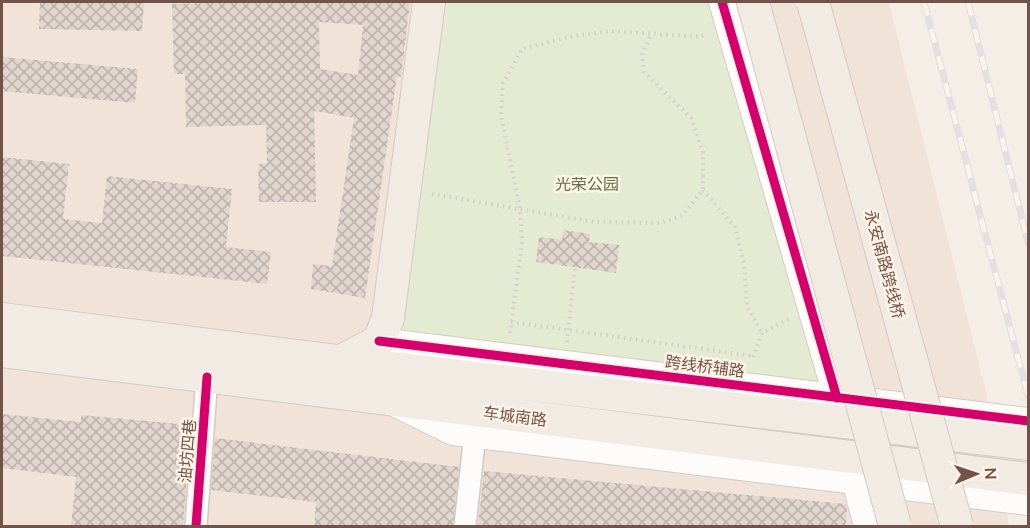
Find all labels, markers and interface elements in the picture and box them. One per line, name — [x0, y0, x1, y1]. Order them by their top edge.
park label: 光荣公园 — [555, 174, 619, 194]
street label: 永安南路跨线桥 — [861, 207, 909, 321]
street label: 跨线桥辅路 — [664, 351, 746, 381]
street label: 车城南路 — [482, 402, 548, 430]
street label: 油坊四巷 — [174, 418, 200, 484]
north arrow — [946, 444, 1006, 504]
text: N — [981, 467, 1001, 480]

